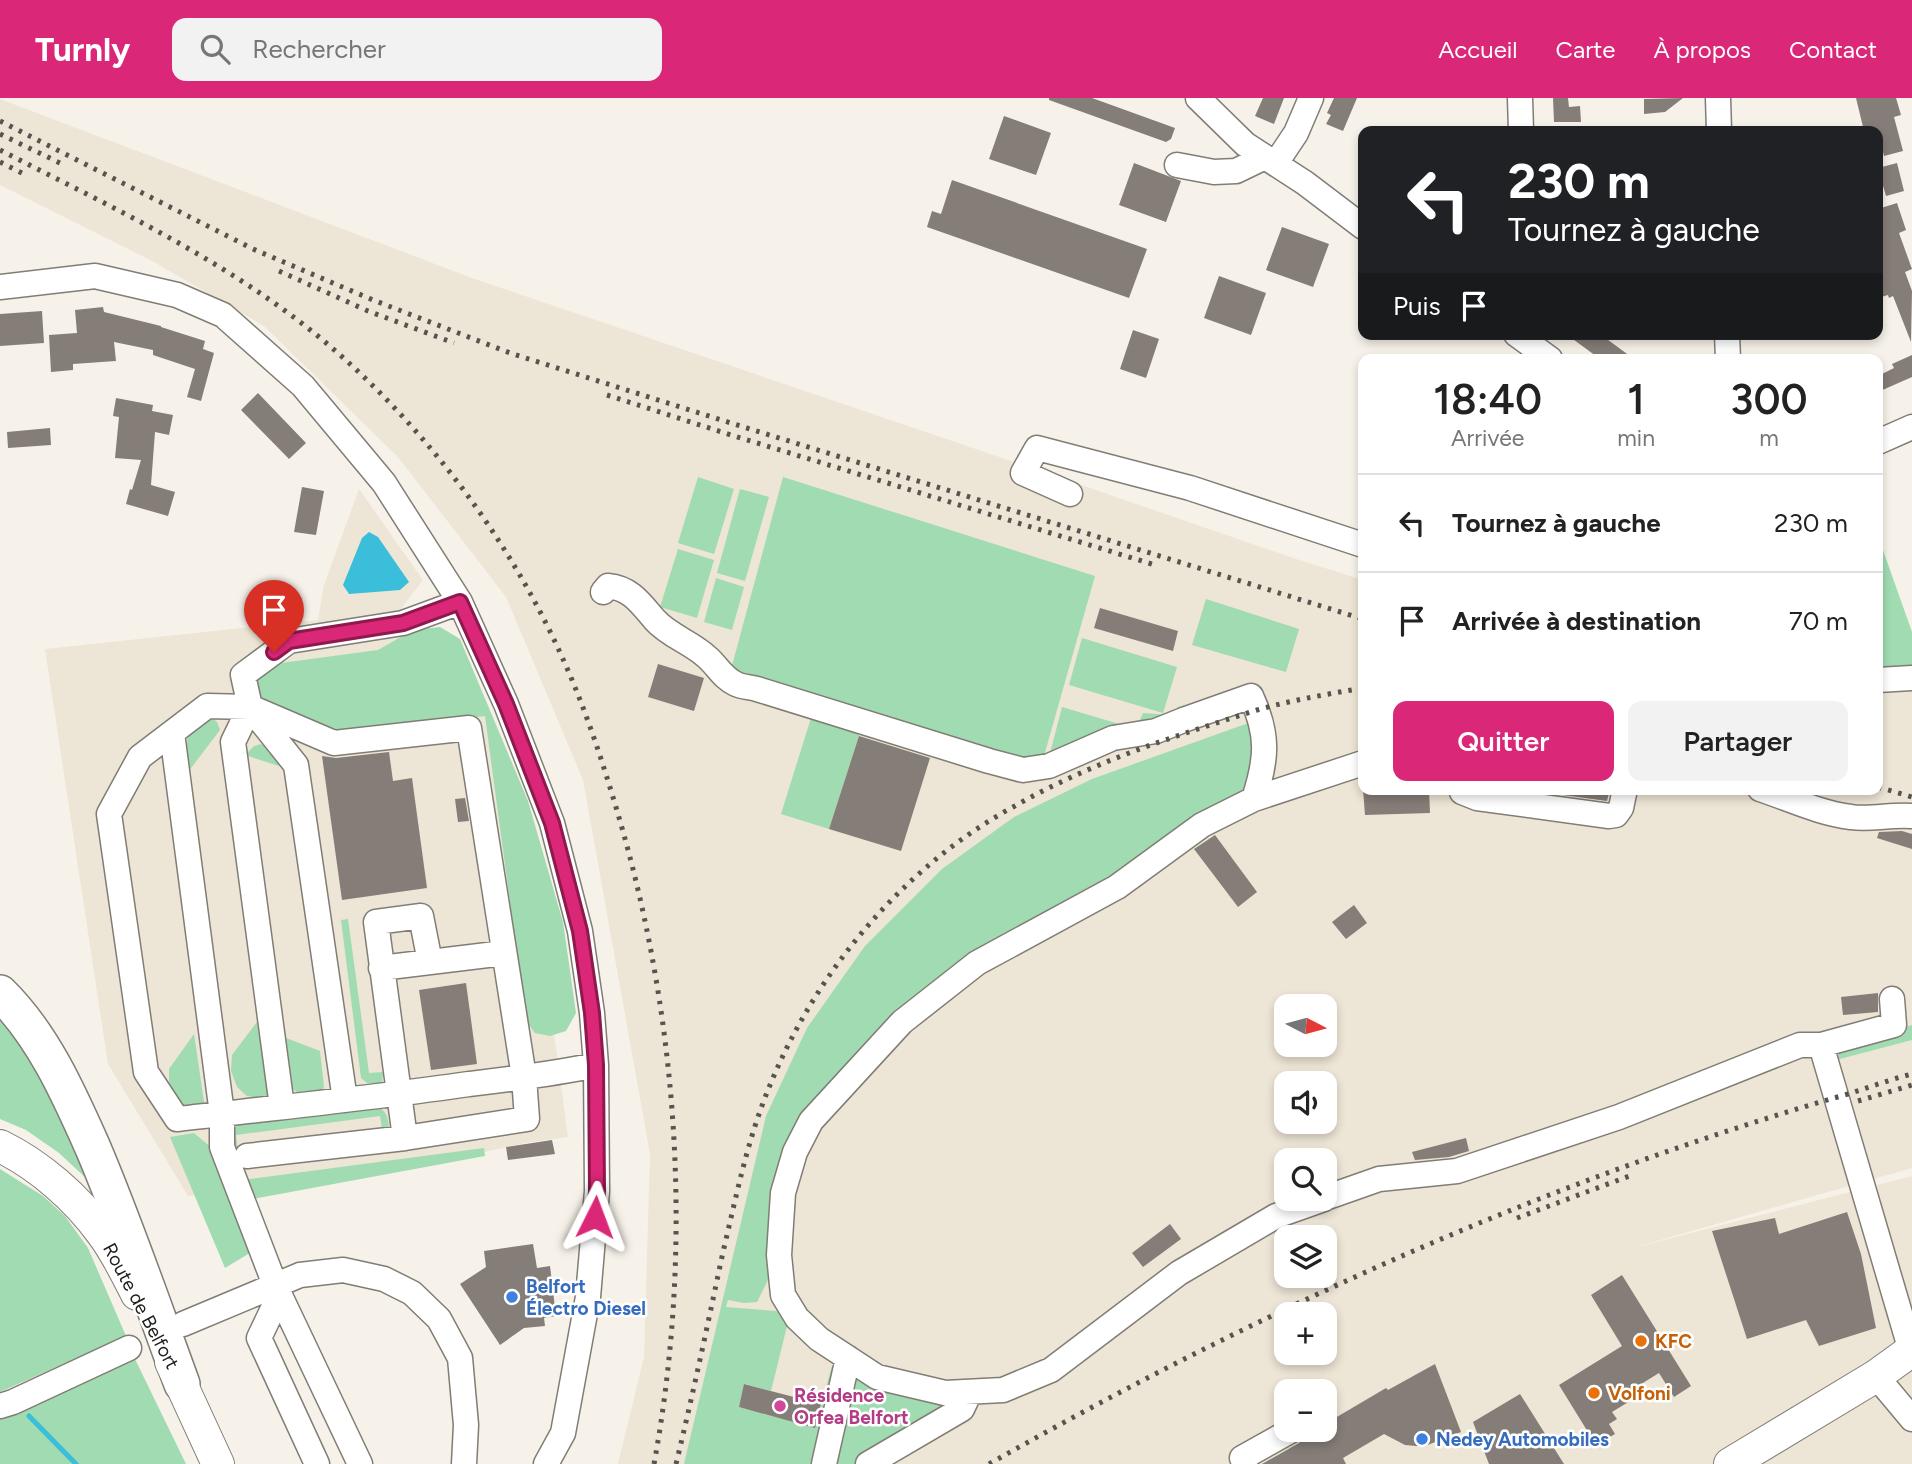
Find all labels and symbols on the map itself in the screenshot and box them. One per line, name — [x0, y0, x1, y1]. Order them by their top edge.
pin — [244, 580, 304, 652]
north arrow — [1274, 994, 1337, 1057]
position arrow — [558, 1180, 632, 1254]
street label: Route de Belfort — [98, 1239, 184, 1373]
place label: Belfort Électro Diesel — [526, 1275, 646, 1320]
marker: Belfort Électro Diesel — [504, 1289, 520, 1305]
place label: KFC — [1655, 1330, 1692, 1353]
marker: KFC — [1633, 1333, 1649, 1349]
place label: Volfoni — [1608, 1382, 1671, 1405]
place label: Résidence Orfea Belfort — [794, 1384, 909, 1429]
marker: Volfoni — [1586, 1385, 1602, 1401]
marker: Résidence Orfea Belfort — [772, 1398, 788, 1414]
place label: Nedey Automobiles — [1436, 1428, 1609, 1451]
marker: Nedey Automobiles — [1414, 1431, 1430, 1447]

